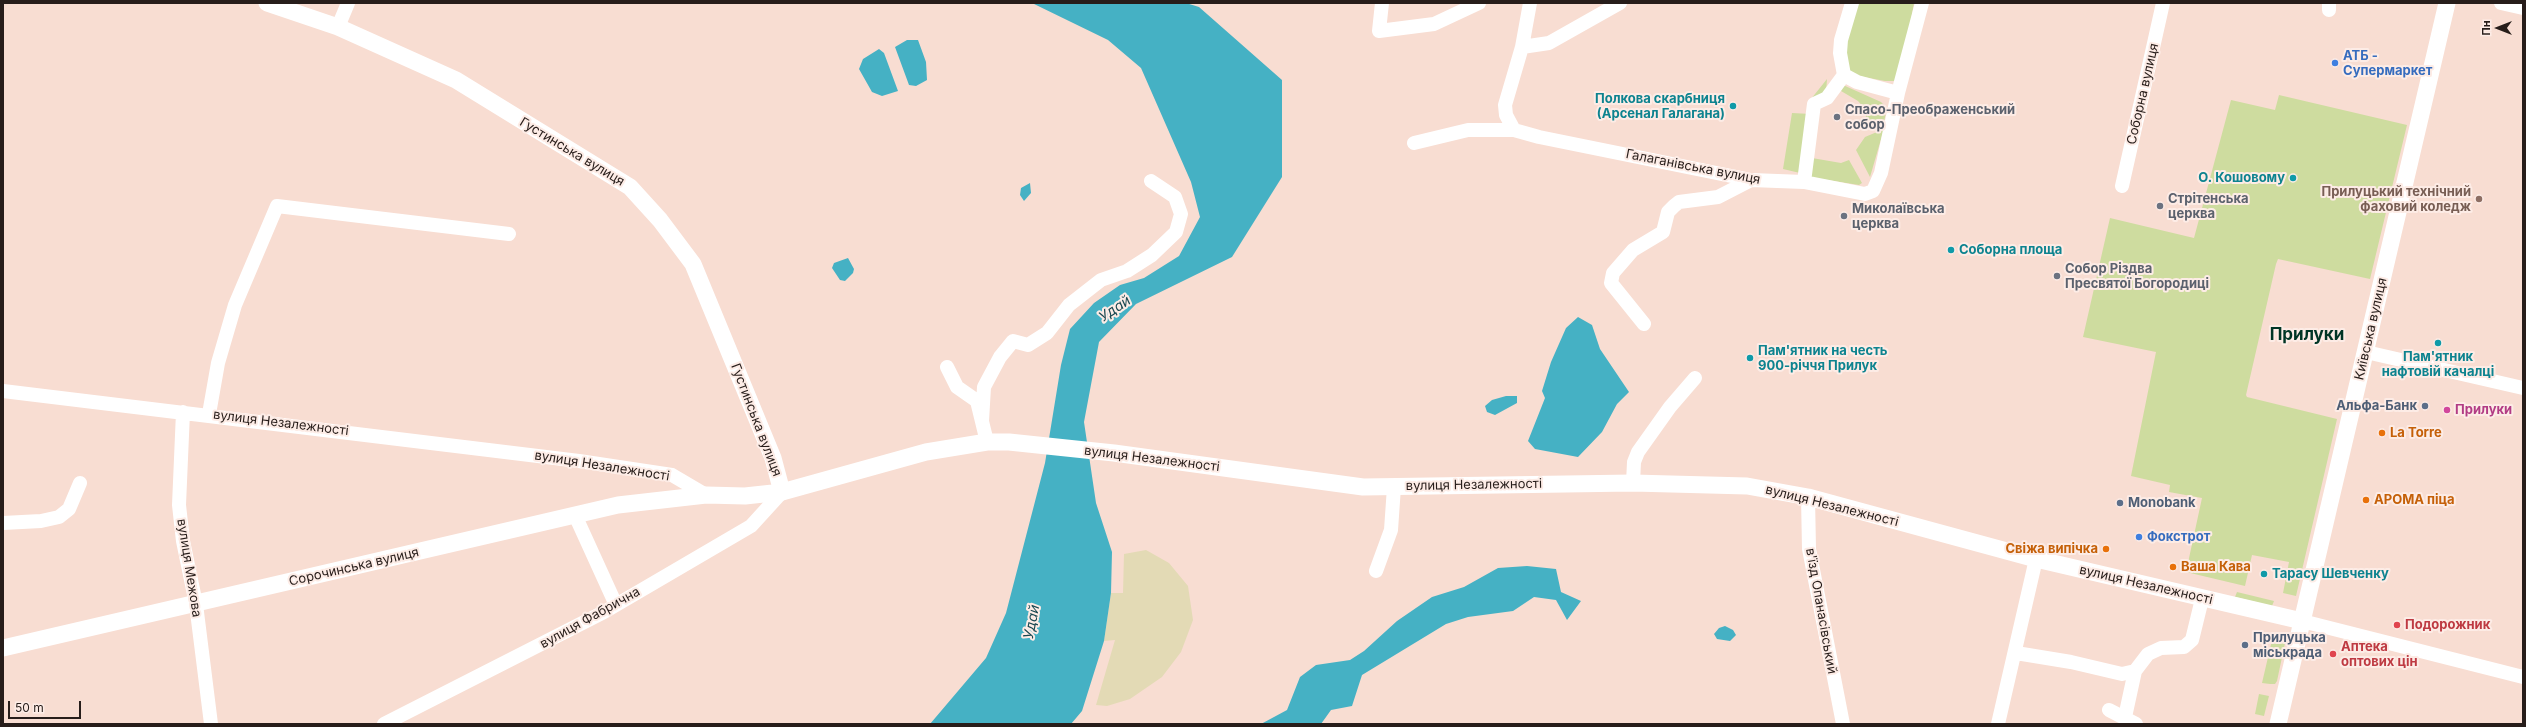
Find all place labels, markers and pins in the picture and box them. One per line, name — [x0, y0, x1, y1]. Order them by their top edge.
place label: АТБ - Супермаркет — [2343, 48, 2432, 79]
marker: АТБ - Супермаркет — [2330, 58, 2340, 68]
place label: Полкова скарбниця (Арсенал Галагана) — [1595, 91, 1725, 122]
marker: Полкова скарбниця (Арсенал Галагана) — [1728, 101, 1738, 111]
place label: Спасо-Преображенський собор — [1845, 102, 2015, 133]
marker: Спасо-Преображенський собор — [1832, 112, 1842, 122]
place label: О. Кошовому — [2198, 170, 2285, 186]
marker: О. Кошовому — [2288, 173, 2298, 183]
place label: Прилуцький технічний фаховий коледж — [2321, 184, 2471, 215]
place label: Стрітенська церква — [2168, 191, 2249, 222]
marker: Прилуцький технічний фаховий коледж — [2474, 194, 2484, 204]
place label: Миколаївська церква — [1852, 201, 1945, 232]
marker: Стрітенська церква — [2155, 201, 2165, 211]
marker: Миколаївська церква — [1839, 211, 1849, 221]
place label: Соборна площа — [1959, 242, 2062, 258]
marker: Соборна площа — [1946, 245, 1956, 255]
place label: Собор Різдва Пресвятої Богородиці — [2065, 261, 2209, 292]
marker: Собор Різдва Пресвятої Богородиці — [2052, 271, 2062, 281]
marker: Пам'ятник нафтовій качалці — [2433, 338, 2443, 348]
place label: Пам'ятник на честь 900-річчя Прилук — [1758, 343, 1888, 374]
place label: Пам'ятник нафтовій качалці — [2382, 349, 2494, 380]
marker: Пам'ятник на честь 900-річчя Прилук — [1745, 353, 1755, 363]
place label: Альфа-Банк — [2336, 398, 2417, 414]
marker: Альфа-Банк — [2420, 401, 2430, 411]
place label: Прилуки — [2455, 402, 2512, 418]
marker: Прилуки — [2442, 405, 2452, 415]
place label: La Torre — [2390, 425, 2442, 441]
marker: La Torre — [2377, 428, 2387, 438]
place label: АРОМА піца — [2374, 492, 2455, 508]
place label: Monobank — [2128, 495, 2196, 511]
marker: АРОМА піца — [2361, 495, 2371, 505]
marker: Monobank — [2115, 498, 2125, 508]
place label: Фокстрот — [2147, 529, 2210, 545]
marker: Фокстрот — [2134, 532, 2144, 542]
place label: Свіжа випічка — [2006, 541, 2098, 557]
marker: Свіжа випічка — [2101, 544, 2111, 554]
place label: Ваша Кава — [2181, 559, 2251, 575]
marker: Ваша Кава — [2168, 562, 2178, 572]
place label: Тарасу Шевченку — [2272, 566, 2389, 582]
marker: Тарасу Шевченку — [2259, 569, 2269, 579]
place label: Подорожник — [2405, 617, 2490, 633]
marker: Подорожник — [2392, 620, 2402, 630]
place label: Прилуцька міськрада — [2253, 630, 2326, 661]
place label: Аптека оптових цін — [2341, 639, 2418, 670]
marker: Прилуцька міськрада — [2240, 640, 2250, 650]
marker: Аптека оптових цін — [2328, 649, 2338, 659]

